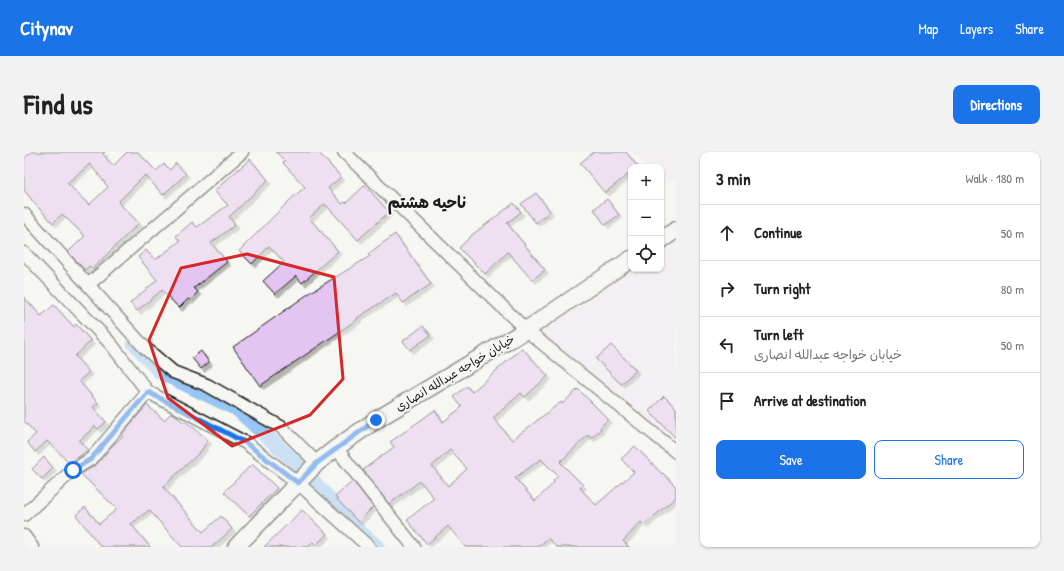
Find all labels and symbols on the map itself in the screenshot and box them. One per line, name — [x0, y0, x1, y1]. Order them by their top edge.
district label: ناحیه هشتم — [388, 191, 466, 215]
street label: خیابان خواجه عبدالله انصاری — [392, 330, 518, 415]
route end — [367, 411, 385, 429]
route start — [64, 461, 82, 479]

